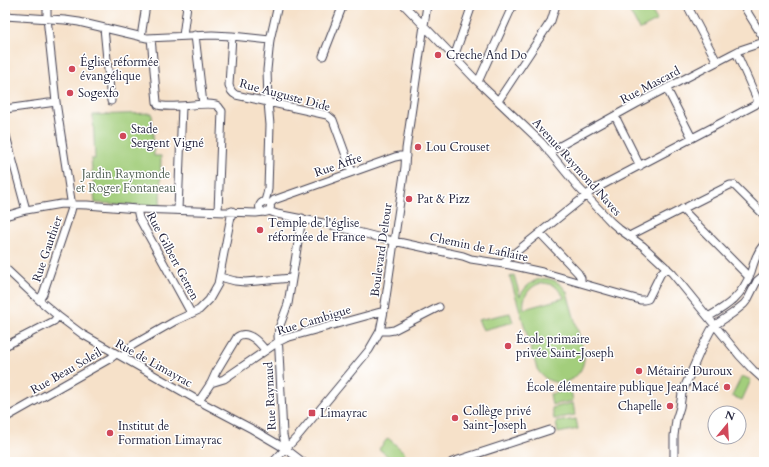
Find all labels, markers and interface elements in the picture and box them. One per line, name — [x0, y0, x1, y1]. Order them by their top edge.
place label: Creche And Do — [446, 47, 527, 63]
marker: Creche And Do — [433, 50, 443, 60]
place label: Église réformée évangélique — [80, 53, 159, 84]
street label: Rue Mascard — [617, 62, 683, 107]
marker: Église réformée évangélique — [67, 64, 77, 74]
street label: Rue Auguste Dide — [238, 75, 332, 115]
place label: Sogexfo — [78, 85, 119, 101]
marker: Sogexfo — [65, 88, 75, 98]
street label: Avenue Raymond Naves — [529, 115, 625, 219]
place label: Stade Sergent Vigné — [131, 121, 204, 151]
marker: Stade Sergent Vigné — [118, 131, 128, 141]
place label: Lou Crouset — [426, 139, 490, 155]
marker: Lou Crouset — [413, 142, 423, 152]
street label: Rue Affre — [312, 149, 364, 181]
park label: Jardin Raymonde et Roger Fontaneau — [76, 166, 177, 196]
place label: Pat & Pizz — [417, 191, 470, 207]
marker: Pat & Pizz — [404, 194, 414, 204]
street label: Boulevard Deltour — [367, 201, 396, 298]
street label: Rue Gilbert Getten — [143, 209, 203, 303]
street label: Rue Gauthier — [28, 213, 66, 284]
place label: Temple de l'église réformée de France — [268, 215, 366, 245]
marker: Temple de l'église réformée de France — [255, 225, 265, 235]
street label: Chemin de Lafilaire — [428, 229, 530, 265]
street label: Rue Cambigue — [275, 301, 353, 339]
place label: École primaire privée Saint-Joseph — [516, 330, 614, 361]
street label: Rue de Limayrac — [113, 335, 196, 391]
marker: École primaire privée Saint-Joseph — [503, 341, 513, 351]
street label: Rue Beau Soleil — [28, 344, 104, 398]
street label: Rue Raynaud — [260, 361, 280, 431]
place label: Métairie Duroux — [647, 363, 732, 379]
marker: Métairie Duroux — [634, 366, 644, 376]
place label: École élémentaire publique Jean Macé — [526, 378, 719, 395]
marker: École élémentaire publique Jean Macé — [722, 382, 732, 392]
place label: Chapelle — [618, 398, 662, 414]
marker: Chapelle — [665, 401, 675, 411]
place label: Collège privé Saint-Joseph — [463, 403, 531, 433]
place label: Limayrac — [320, 405, 368, 421]
north arrow — [707, 405, 747, 445]
text: N — [723, 407, 737, 425]
marker: Limayrac — [307, 408, 317, 418]
marker: Collège privé Saint-Joseph — [450, 413, 460, 423]
place label: Institut de Formation Limayrac — [118, 418, 223, 448]
marker: Institut de Formation Limayrac — [105, 428, 115, 438]

